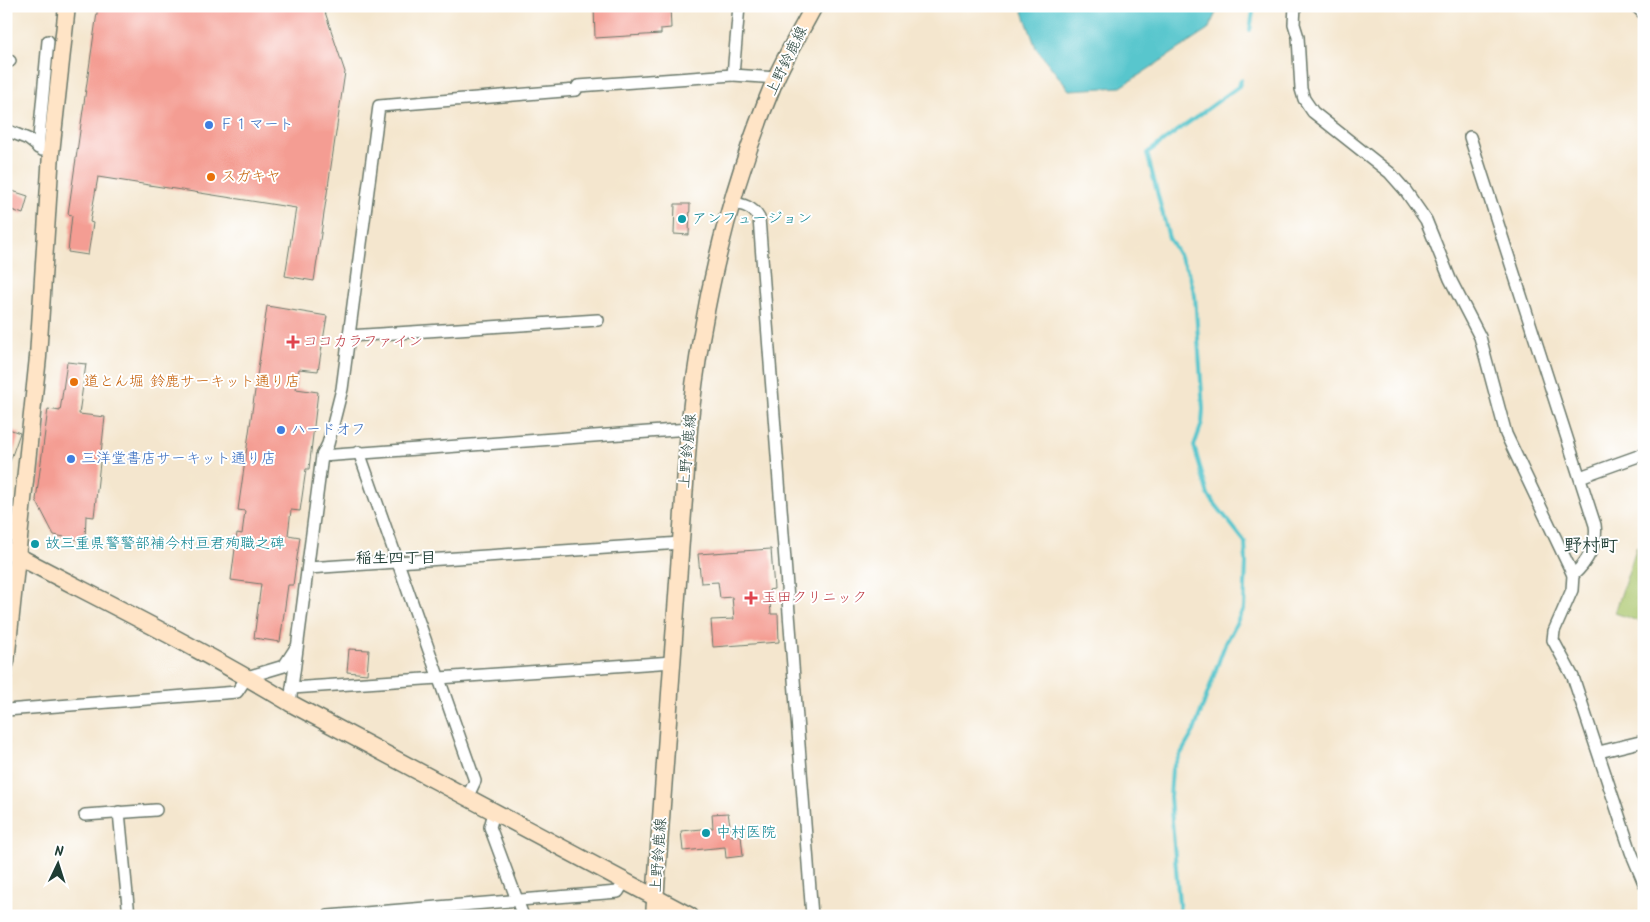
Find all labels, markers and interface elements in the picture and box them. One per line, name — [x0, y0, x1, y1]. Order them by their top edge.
street label: 上野鈴鹿線 — [760, 22, 814, 100]
place label: Ｆ１マート — [219, 113, 294, 137]
marker: Ｆ１マート — [203, 119, 215, 131]
place label: スガキヤ — [221, 165, 281, 189]
marker: スガキヤ — [205, 171, 217, 183]
place label: アンフュージョン — [692, 207, 812, 231]
marker: アンフュージョン — [676, 213, 688, 225]
place label: ココカラファイン — [303, 330, 423, 354]
marker: ココカラファイン — [287, 336, 299, 348]
place label: 道とん堀 鈴鹿サーキット通り店 — [84, 370, 300, 394]
marker: 道とん堀 鈴鹿サーキット通り店 — [68, 376, 80, 388]
street label: 上野鈴鹿線 — [673, 413, 703, 489]
place label: ハードオフ — [291, 418, 366, 442]
marker: ハードオフ — [275, 424, 287, 436]
place label: 三洋堂書店サーキット通り店 — [81, 447, 276, 471]
marker: 三洋堂書店サーキット通り店 — [65, 453, 77, 465]
place label: 故三重県警警部補今村亘君殉職之碑 — [45, 532, 285, 556]
district label: 野村町 — [1564, 532, 1618, 561]
marker: 故三重県警警部補今村亘君殉職之碑 — [29, 538, 41, 550]
district label: 稲生四丁目 — [356, 546, 436, 571]
place label: 玉田クリニック — [762, 586, 867, 610]
marker: 玉田クリニック — [744, 591, 758, 605]
street label: 上野鈴鹿線 — [644, 817, 674, 893]
place label: 中村医院 — [716, 821, 776, 845]
marker: 中村医院 — [700, 827, 712, 839]
north arrow — [32, 840, 82, 890]
text: N — [54, 841, 64, 863]

